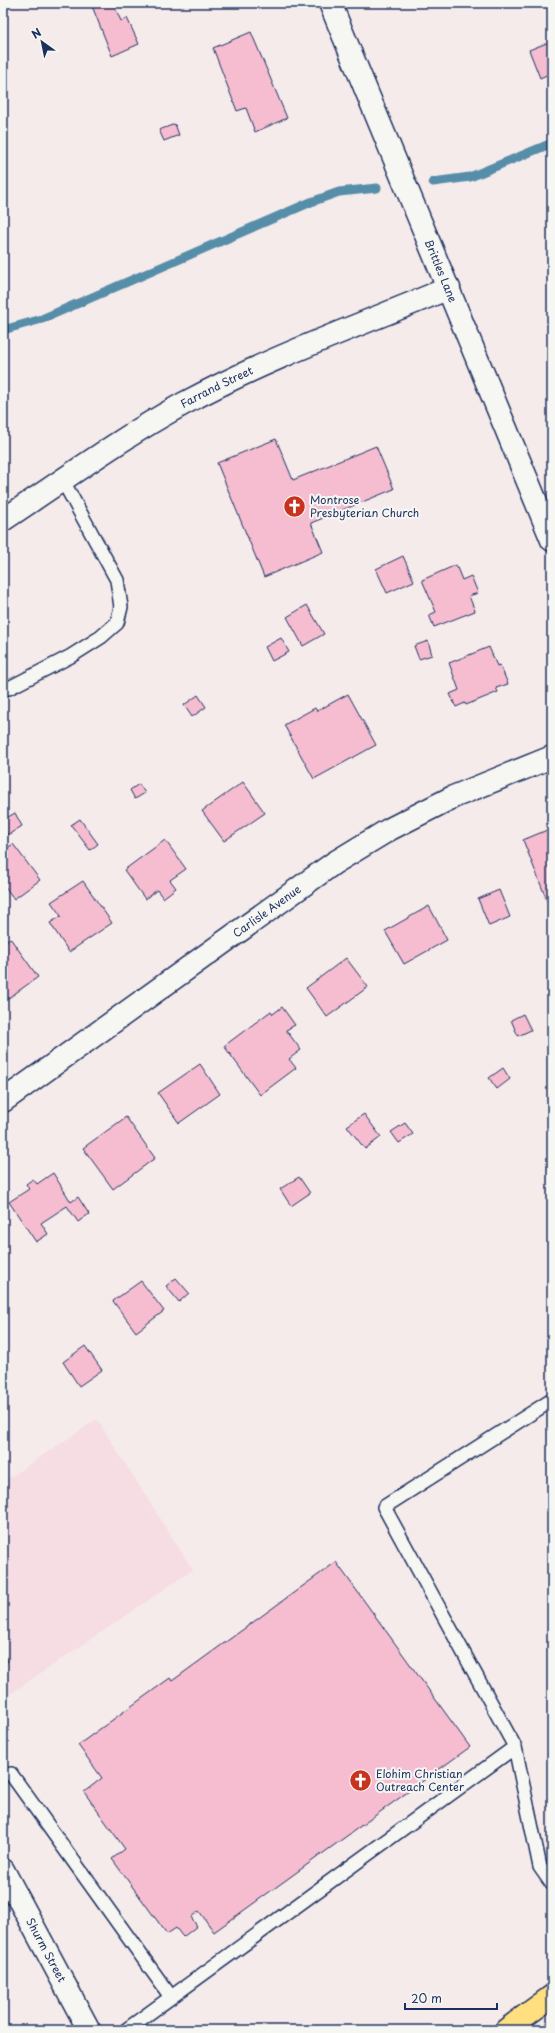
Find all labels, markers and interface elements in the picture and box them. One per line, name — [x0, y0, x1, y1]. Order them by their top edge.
north arrow — [22, 22, 62, 62]
text: N — [28, 24, 45, 43]
street label: Brittles Lane — [421, 237, 462, 305]
street label: Farrand Street — [177, 361, 256, 412]
place label: Montrose Presbyterian Church — [310, 491, 419, 521]
church icon: Montrose Presbyterian Church — [281, 493, 307, 519]
street label: Carlisle Avenue — [229, 880, 304, 941]
place label: Elohim Christian Outreach Center — [376, 1765, 465, 1795]
church icon: Elohim Christian Outreach Center — [347, 1767, 373, 1793]
street label: Shurm Street — [22, 1915, 71, 1986]
scale bar — [405, 1985, 497, 2011]
text: 20 m — [411, 1989, 442, 2007]

